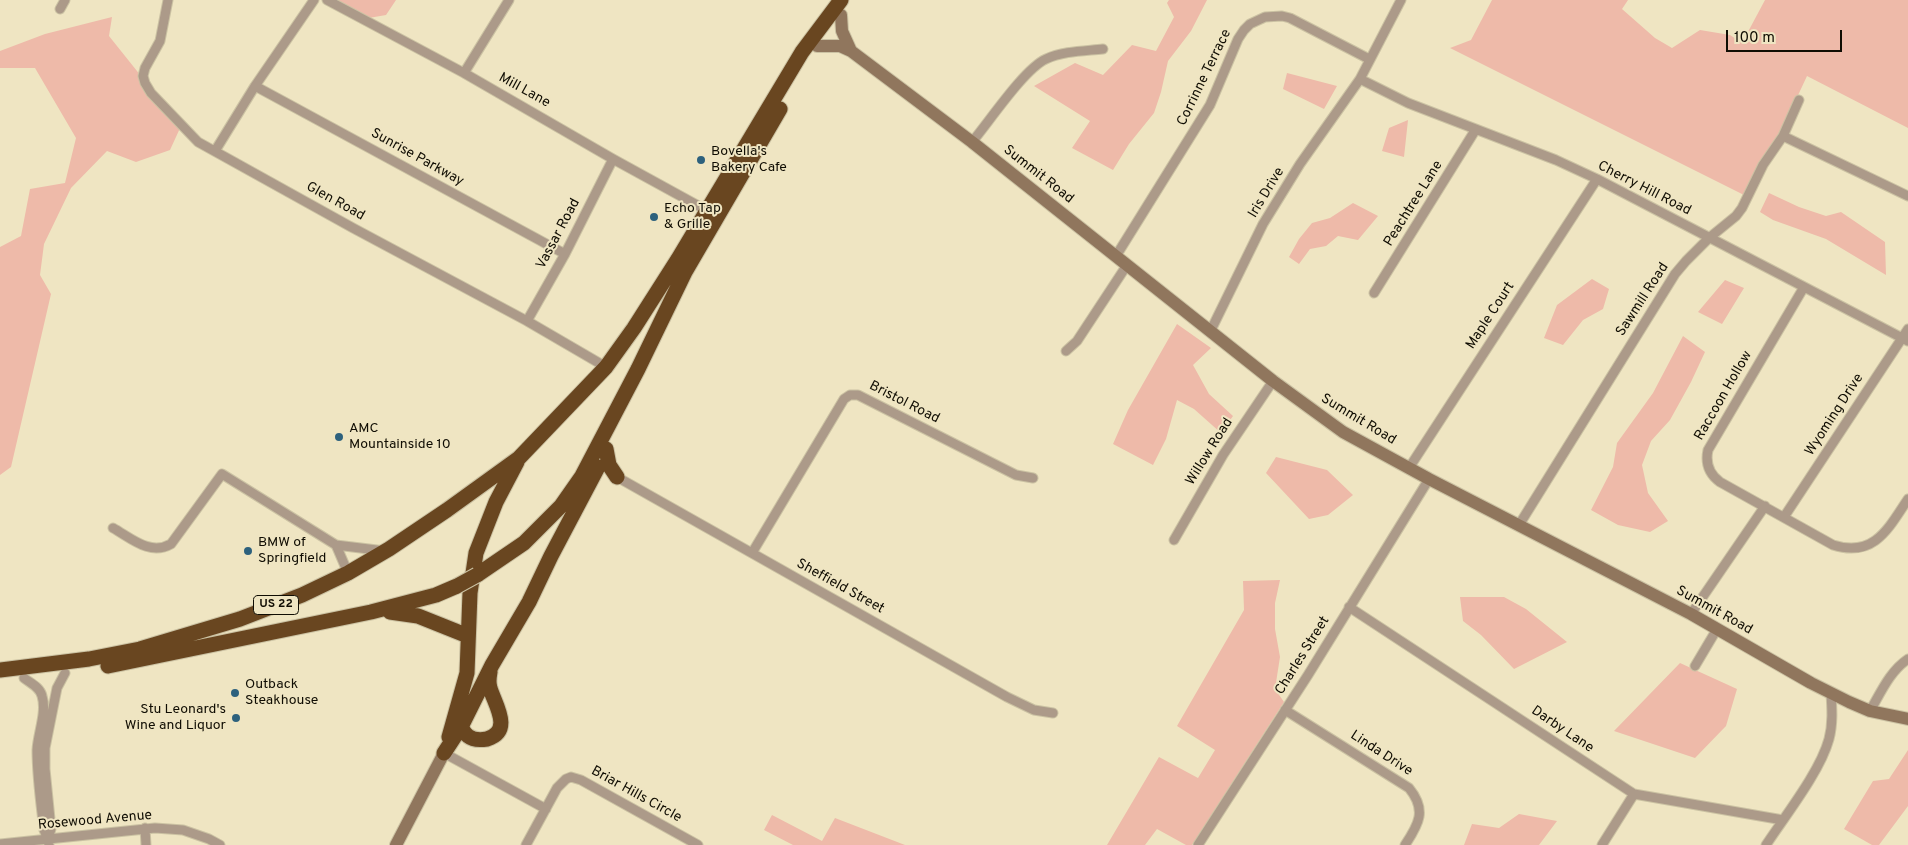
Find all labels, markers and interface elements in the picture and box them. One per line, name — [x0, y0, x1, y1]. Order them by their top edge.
scale bar — [1728, 20, 1844, 52]
street label: Corrinne Terrace — [1174, 27, 1236, 129]
text: 100 m — [1734, 29, 1775, 48]
street label: Mill Lane — [495, 70, 553, 112]
street label: Sunrise Parkway — [367, 125, 467, 191]
street label: Summit Road — [999, 142, 1077, 208]
place label: Bovella's Bakery Cafe — [711, 144, 787, 176]
marker: Bovella's Bakery Cafe — [695, 154, 707, 166]
street label: Peachtree Lane — [1381, 158, 1447, 250]
street label: Cherry Hill Road — [1594, 158, 1694, 220]
street label: Iris Drive — [1245, 165, 1289, 221]
street label: Glen Road — [303, 179, 367, 225]
street label: Vassar Road — [533, 196, 585, 272]
place label: Echo Tap & Grille — [664, 201, 721, 233]
marker: Echo Tap & Grille — [648, 211, 660, 223]
street label: Sawmill Road — [1613, 260, 1673, 340]
street label: Maple Court — [1463, 279, 1519, 353]
street label: Raccoon Hollow — [1692, 348, 1756, 444]
street label: Wyoming Drive — [1802, 371, 1868, 459]
street label: Bristol Road — [866, 378, 942, 428]
street label: Summit Road — [1317, 391, 1399, 449]
street label: Willow Road — [1183, 415, 1237, 489]
place label: AMC Mountainside 10 — [349, 421, 451, 454]
marker: AMC Mountainside 10 — [333, 431, 345, 443]
place label: BMW of Springfield — [258, 535, 326, 568]
marker: BMW of Springfield — [242, 545, 254, 557]
street label: Sheffield Street — [793, 556, 887, 618]
street label: Summit Road — [1673, 583, 1755, 639]
road number: US 22 — [254, 596, 298, 614]
street label: Charles Street — [1272, 614, 1334, 698]
place label: Outback Steakhouse — [245, 677, 318, 710]
marker: Outback Steakhouse — [229, 687, 241, 699]
place label: Stu Leonard's Wine and Liquor — [125, 702, 226, 734]
street label: Darby Lane — [1528, 703, 1596, 757]
marker: Stu Leonard's Wine and Liquor — [230, 712, 242, 724]
street label: Linda Drive — [1347, 728, 1415, 780]
street label: Briar Hills Circle — [588, 763, 684, 827]
street label: Rosewood Avenue — [37, 808, 153, 834]

